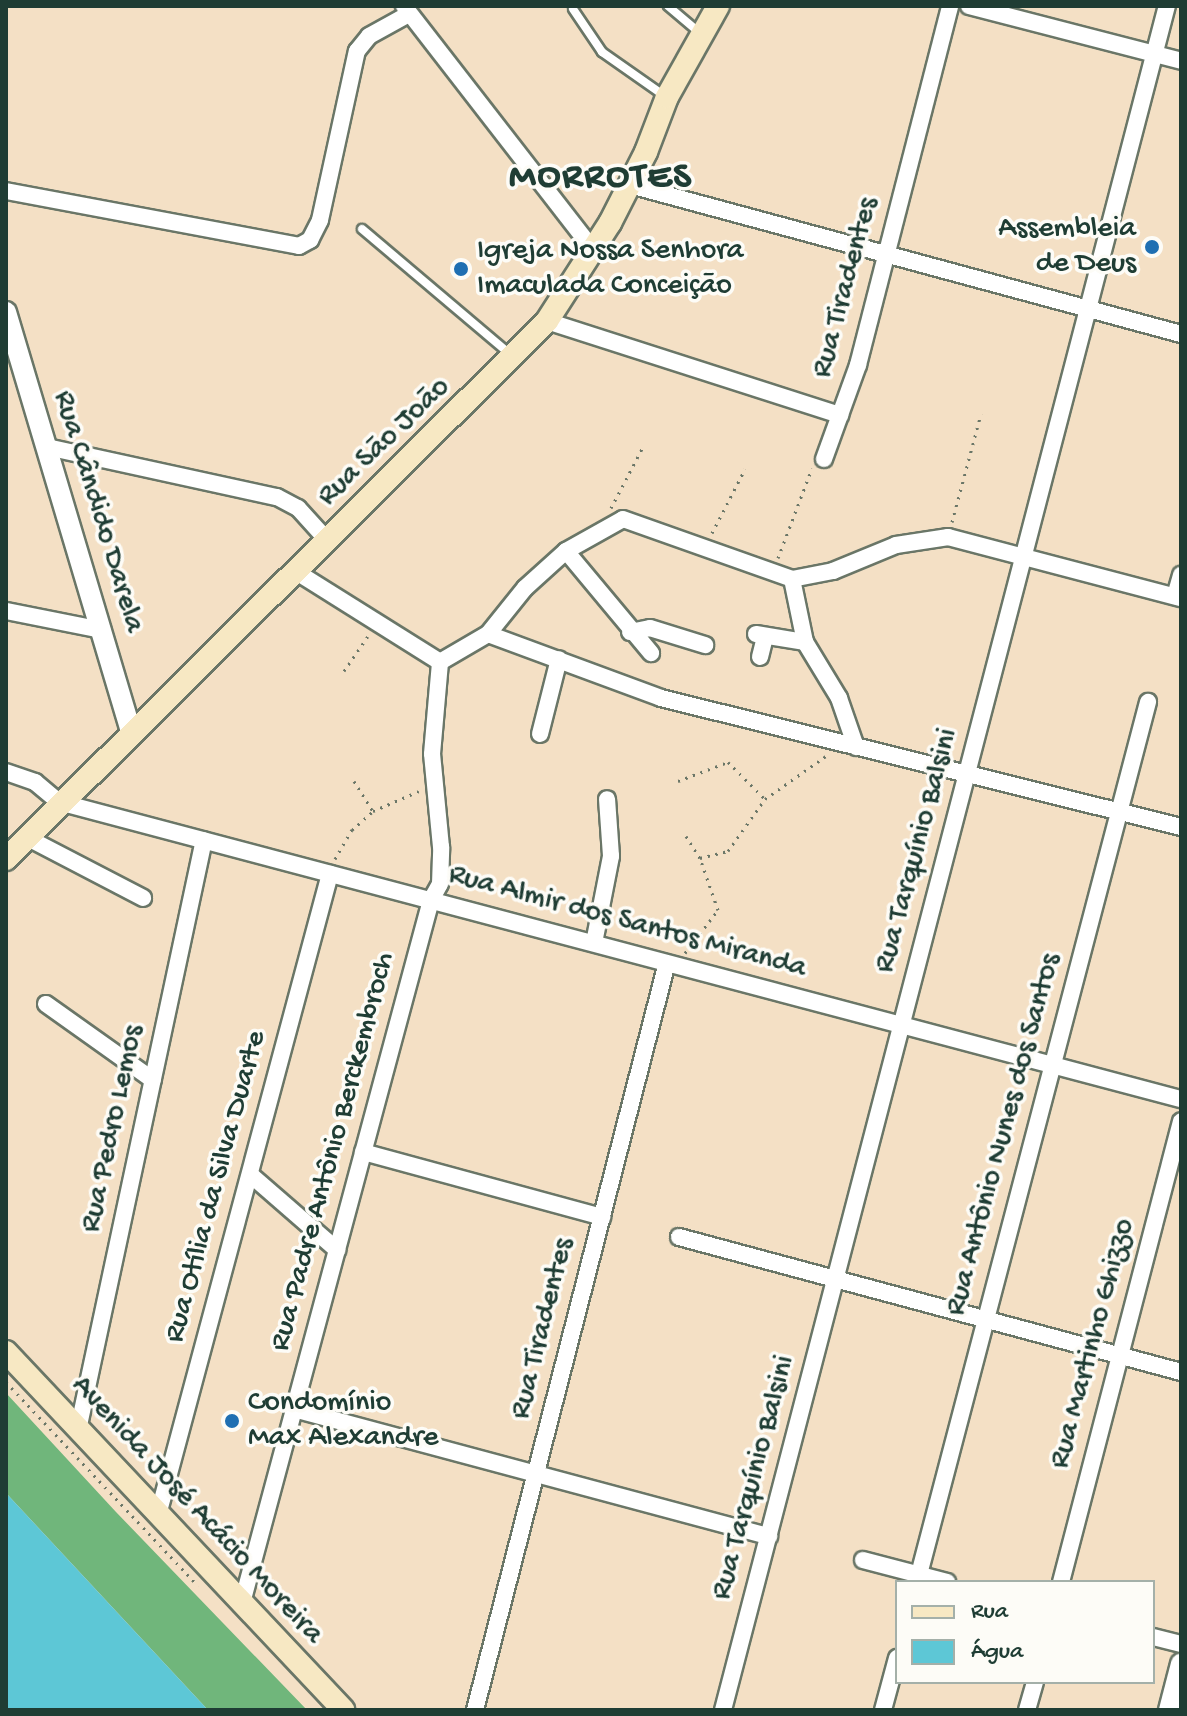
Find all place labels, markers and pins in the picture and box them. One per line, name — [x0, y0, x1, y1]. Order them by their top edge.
place label: Assembleia de Deus — [998, 212, 1136, 282]
place label: Igreja Nossa Senhora Imaculada Conceição — [477, 234, 743, 304]
marker: Assembleia de Deus — [1143, 238, 1161, 256]
marker: Igreja Nossa Senhora Imaculada Conceição — [452, 260, 470, 278]
place label: Condomínio Max Alexandre — [248, 1386, 439, 1456]
marker: Condomínio Max Alexandre — [223, 1412, 241, 1430]

